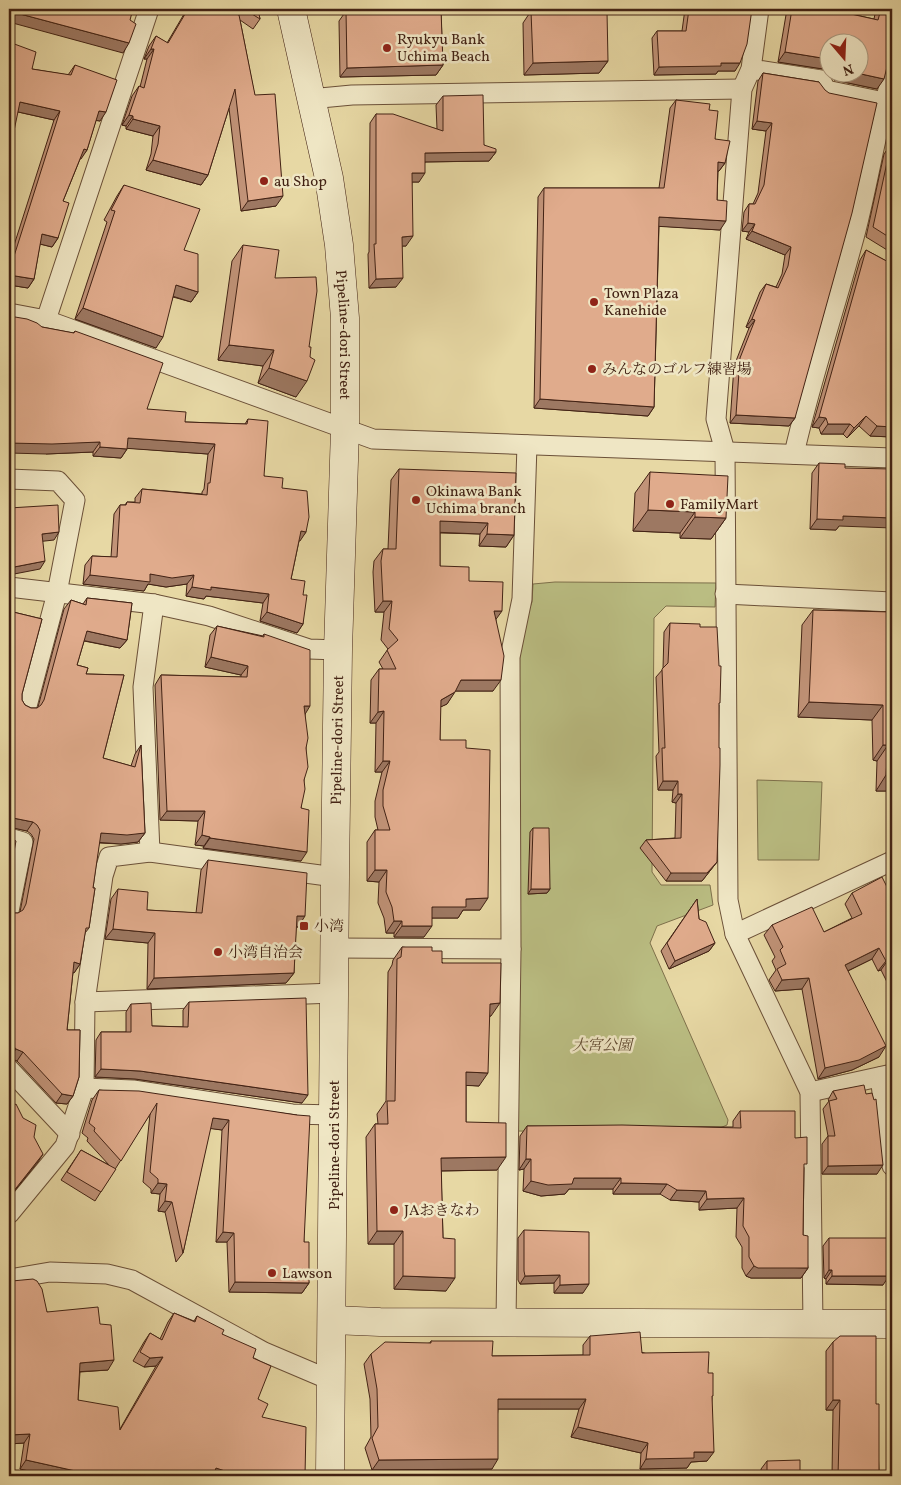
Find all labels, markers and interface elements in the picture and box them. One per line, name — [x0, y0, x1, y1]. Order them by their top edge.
place label: Ryukyu Bank Uchima Beach — [397, 30, 490, 68]
north arrow — [818, 32, 868, 82]
marker: Ryukyu Bank Uchima Beach — [381, 42, 393, 54]
text: N — [840, 58, 856, 80]
place label: au Shop — [274, 172, 327, 193]
marker: au Shop — [258, 175, 270, 187]
street label: Pipeline-dori Street — [329, 269, 354, 400]
place label: Town Plaza Kanehide — [604, 284, 679, 322]
marker: Town Plaza Kanehide — [588, 296, 600, 308]
place label: みんなのゴルフ練習場 — [602, 360, 752, 381]
marker: みんなのゴルフ練習場 — [586, 363, 598, 375]
place label: Okinawa Bank Uchima branch — [426, 482, 526, 520]
marker: Okinawa Bank Uchima branch — [410, 494, 422, 506]
place label: FamilyMart — [680, 495, 759, 516]
marker: FamilyMart — [664, 498, 676, 510]
street label: Pipeline-dori Street — [327, 675, 350, 805]
place label: 小湾 — [314, 917, 344, 938]
marker: 小湾 — [298, 920, 310, 932]
place label: 小湾自治会 — [228, 943, 303, 964]
marker: 小湾自治会 — [212, 946, 224, 958]
park label: 大宮公園 — [572, 1036, 635, 1057]
street label: Pipeline-dori Street — [325, 1080, 346, 1210]
place label: JAおきなわ — [404, 1201, 480, 1222]
marker: JAおきなわ — [388, 1204, 400, 1216]
place label: Lawson — [282, 1264, 332, 1285]
marker: Lawson — [266, 1267, 278, 1279]

